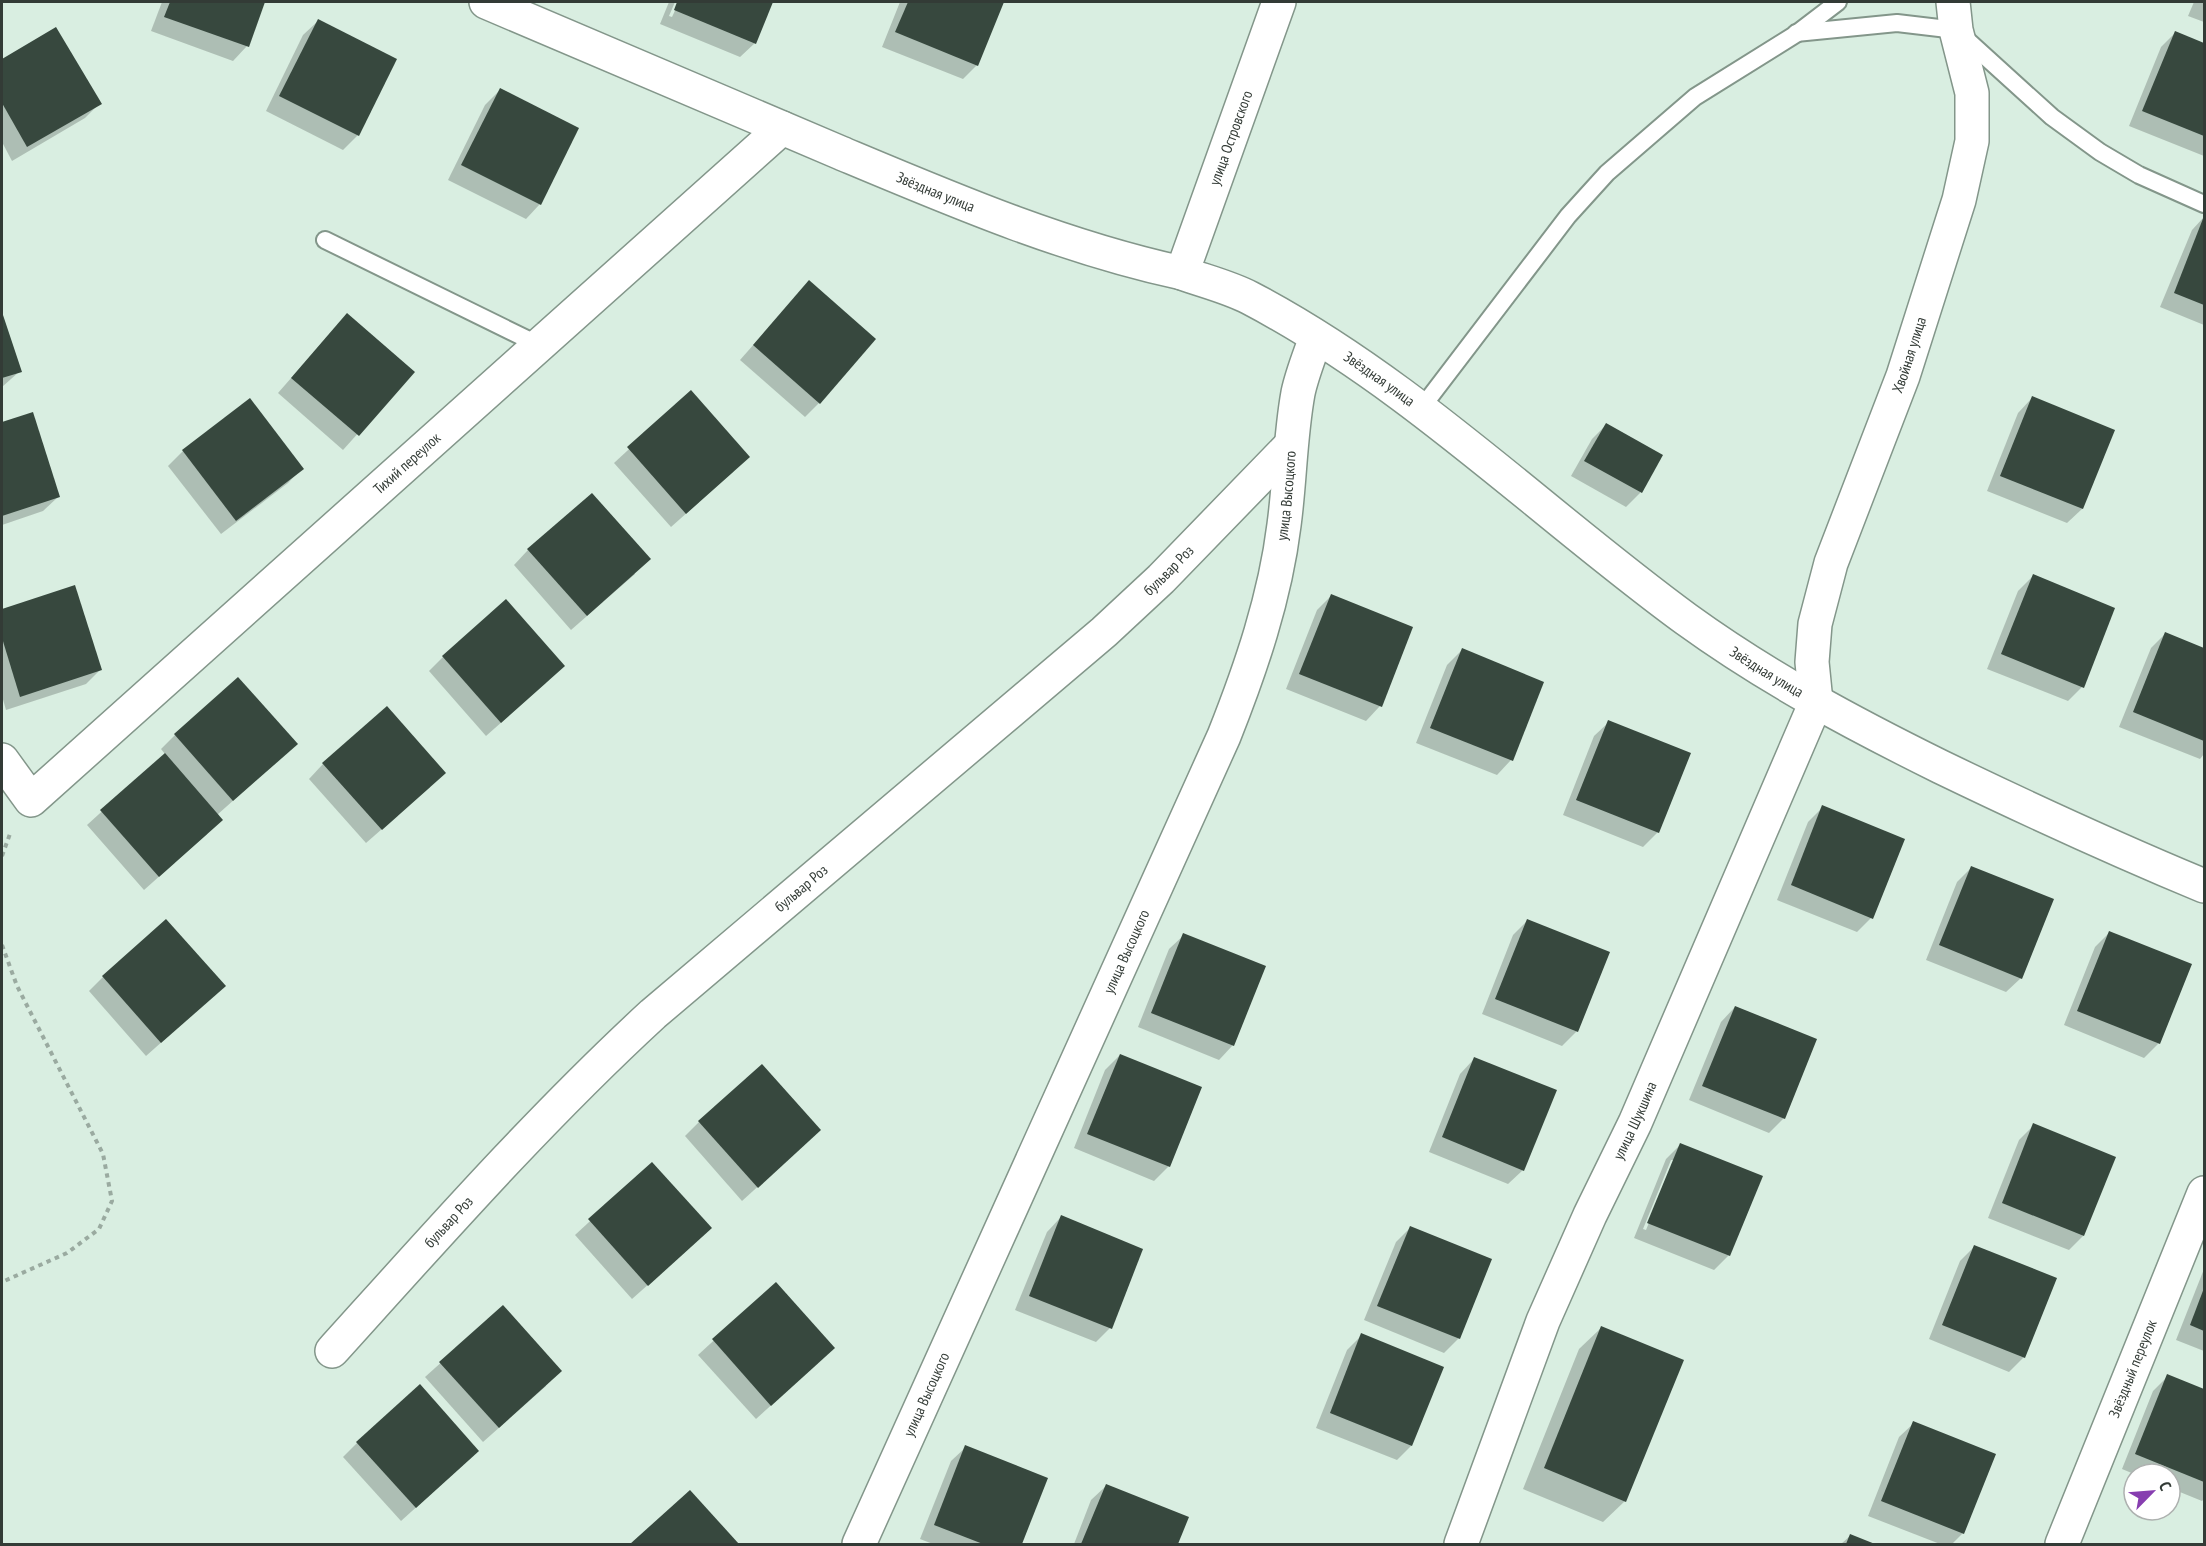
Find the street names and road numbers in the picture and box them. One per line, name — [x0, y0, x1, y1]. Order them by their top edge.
street label: улица Островского — [1205, 88, 1256, 188]
street label: Звёздная улица — [894, 167, 978, 216]
street label: Хвойная улица — [1887, 314, 1930, 396]
street label: Звёздная улица — [1340, 347, 1419, 410]
street label: Тихий переулок — [369, 428, 444, 498]
street label: улица Высоцкого — [1272, 450, 1300, 542]
street label: бульвар Роз — [1139, 541, 1198, 599]
street label: Звёздная улица — [1726, 642, 1807, 701]
street label: бульвар Роз — [771, 860, 831, 916]
street label: улица Высоцкого — [1099, 906, 1153, 996]
street label: улица Шукшина — [1608, 1079, 1661, 1163]
street label: бульвар Роз — [420, 1192, 477, 1251]
street label: Звёздный переулок — [2104, 1317, 2161, 1420]
street label: улица Высоцкого — [899, 1349, 953, 1439]

